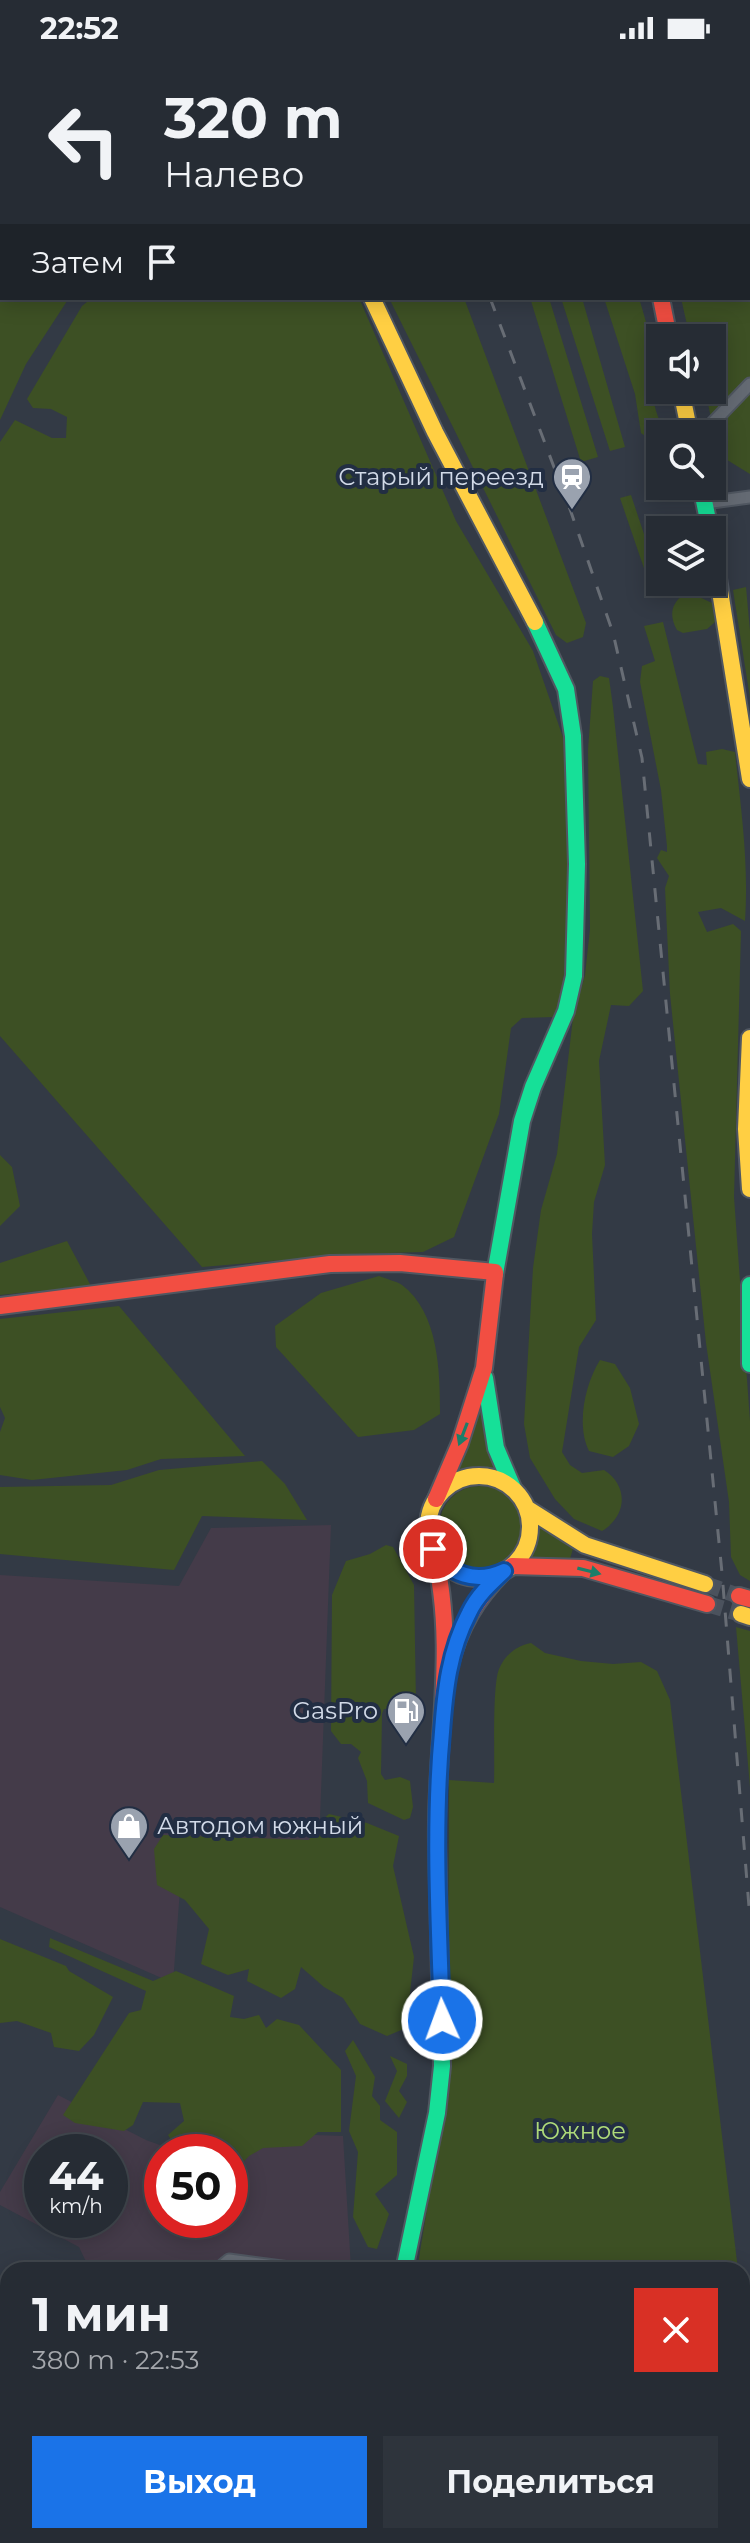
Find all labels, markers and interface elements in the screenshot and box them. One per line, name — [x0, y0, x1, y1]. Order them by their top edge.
text: 22:52 — [40, 10, 119, 47]
text: 320 m — [164, 84, 343, 152]
icon: left — [32, 88, 136, 192]
text: Налево — [164, 152, 304, 196]
icon: arrive — [140, 240, 184, 284]
text: Затем — [32, 244, 124, 281]
map controls — [646, 324, 726, 596]
button: sound — [646, 324, 726, 404]
button: search — [646, 420, 726, 500]
station icon: Старый переезд — [551, 456, 593, 511]
place label: Старый переезд — [338, 462, 544, 491]
button: layers — [646, 516, 726, 596]
one-way arrow — [456, 1422, 469, 1446]
pin — [399, 1515, 467, 1583]
icon: arrive — [411, 1527, 455, 1571]
one-way arrow — [577, 1565, 602, 1577]
fuel station icon: GasPro — [385, 1690, 427, 1745]
place label: GasPro — [293, 1696, 378, 1725]
shop icon: Автодом южный — [108, 1805, 150, 1860]
place label: Автодом южный — [157, 1811, 363, 1840]
position arrow — [400, 1978, 484, 2062]
park label: Южное — [534, 2116, 626, 2145]
speed limit sign: 50 — [144, 2134, 248, 2238]
text: 44 — [48, 2151, 104, 2200]
text: km/h — [49, 2194, 103, 2218]
text: 1 мин — [32, 2285, 171, 2343]
button: close — [634, 2288, 718, 2372]
text: 380 m · 22:53 — [32, 2344, 199, 2376]
button: Выход — [32, 2436, 367, 2528]
button: Поделиться — [383, 2436, 718, 2528]

